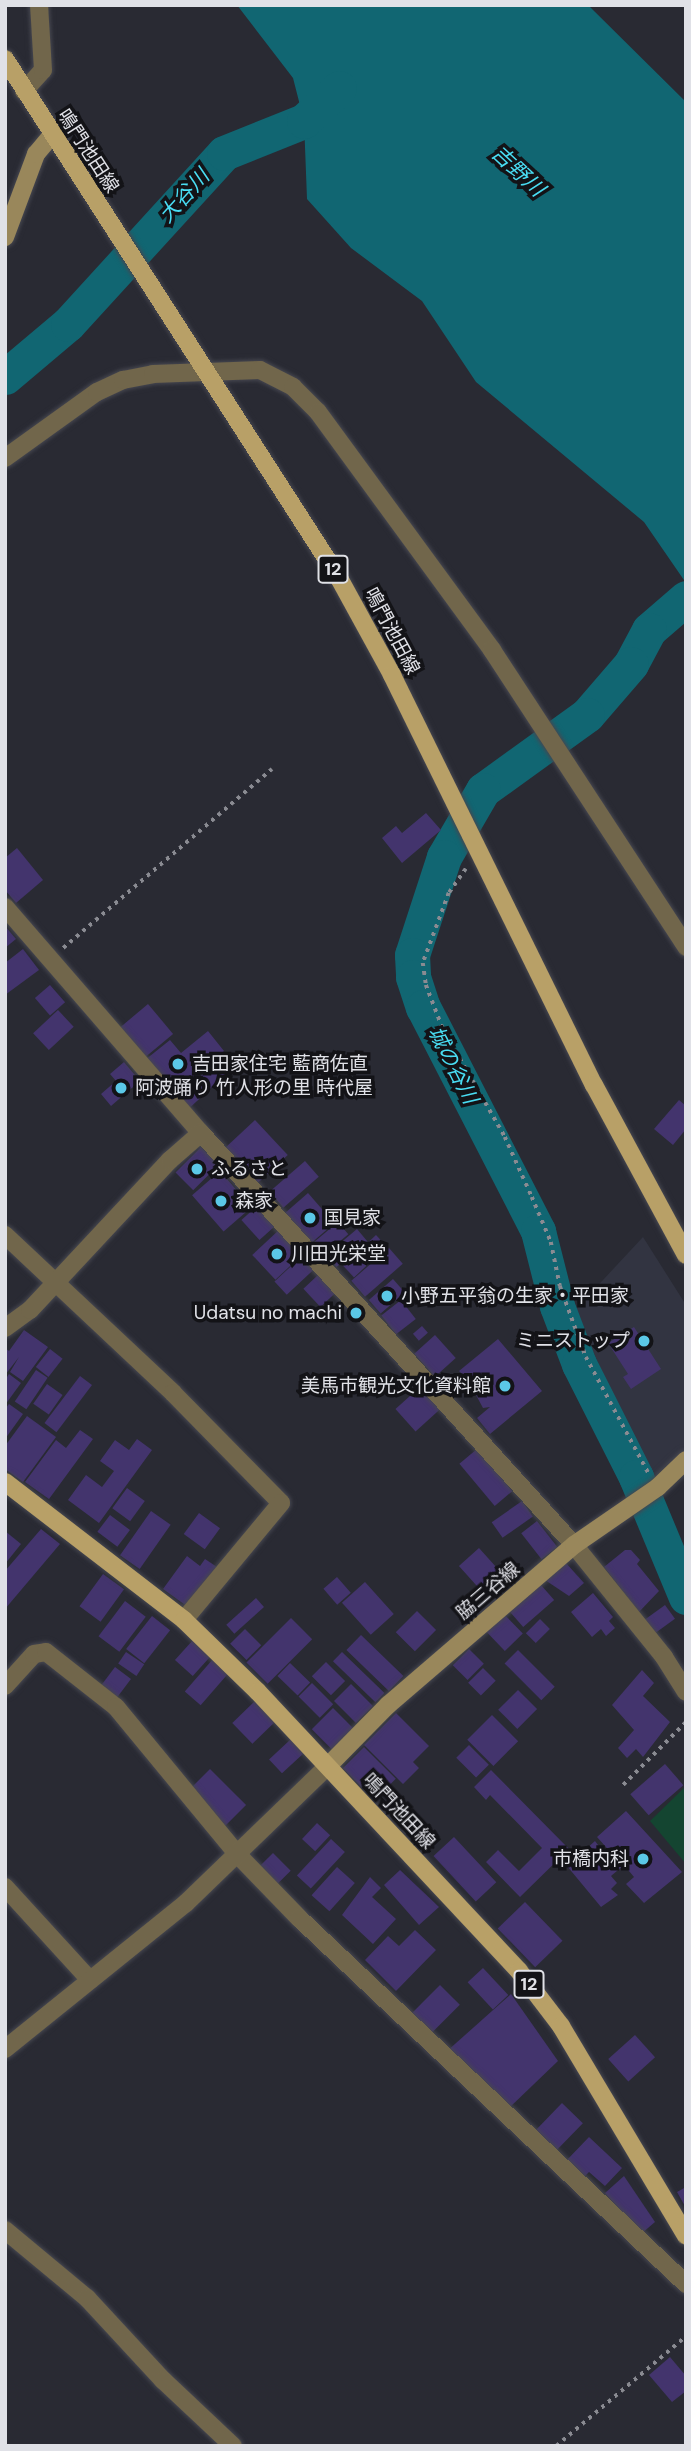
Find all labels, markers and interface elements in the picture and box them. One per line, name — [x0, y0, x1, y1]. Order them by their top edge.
street label: 鳴門池田線 — [53, 105, 123, 197]
water label: 吉野川 — [486, 140, 550, 202]
water label: 大谷川 — [154, 164, 214, 228]
road number: 12 — [317, 554, 349, 584]
street label: 鳴門池田線 — [360, 584, 424, 678]
water label: 城の谷川 — [423, 1022, 483, 1108]
place label: 吉田家住宅 藍商佐直 — [192, 1053, 368, 1075]
marker: 吉田家住宅 藍商佐直 — [170, 1056, 186, 1072]
place label: 阿波踊り 竹人形の里 時代屋 — [135, 1077, 373, 1099]
marker: 阿波踊り 竹人形の里 時代屋 — [113, 1080, 129, 1096]
place label: ふるさと — [211, 1158, 287, 1180]
marker: ふるさと — [189, 1161, 205, 1177]
place label: 森家 — [235, 1190, 273, 1212]
marker: 森家 — [213, 1193, 229, 1209]
place label: 国見家 — [324, 1207, 381, 1229]
marker: 国見家 — [302, 1210, 318, 1226]
place label: 川田光栄堂 — [291, 1243, 386, 1265]
marker: 川田光栄堂 — [269, 1246, 285, 1262]
place label: 小野五平翁の生家・平田家 — [401, 1285, 629, 1307]
marker: 小野五平翁の生家・平田家 — [379, 1288, 395, 1304]
place label: Udatsu no machi — [194, 1302, 342, 1324]
marker: Udatsu no machi — [348, 1305, 364, 1321]
place label: ミニストップ — [516, 1330, 630, 1352]
marker: ミニストップ — [636, 1333, 652, 1349]
place label: 美馬市観光文化資料館 — [301, 1375, 491, 1397]
marker: 美馬市観光文化資料館 — [497, 1378, 513, 1394]
street label: 脇三谷線 — [452, 1557, 524, 1625]
street label: 鳴門池田線 — [358, 1768, 440, 1854]
place label: 市橋内科 — [553, 1848, 629, 1870]
marker: 市橋内科 — [635, 1851, 651, 1867]
road number: 12 — [513, 1970, 545, 1998]

